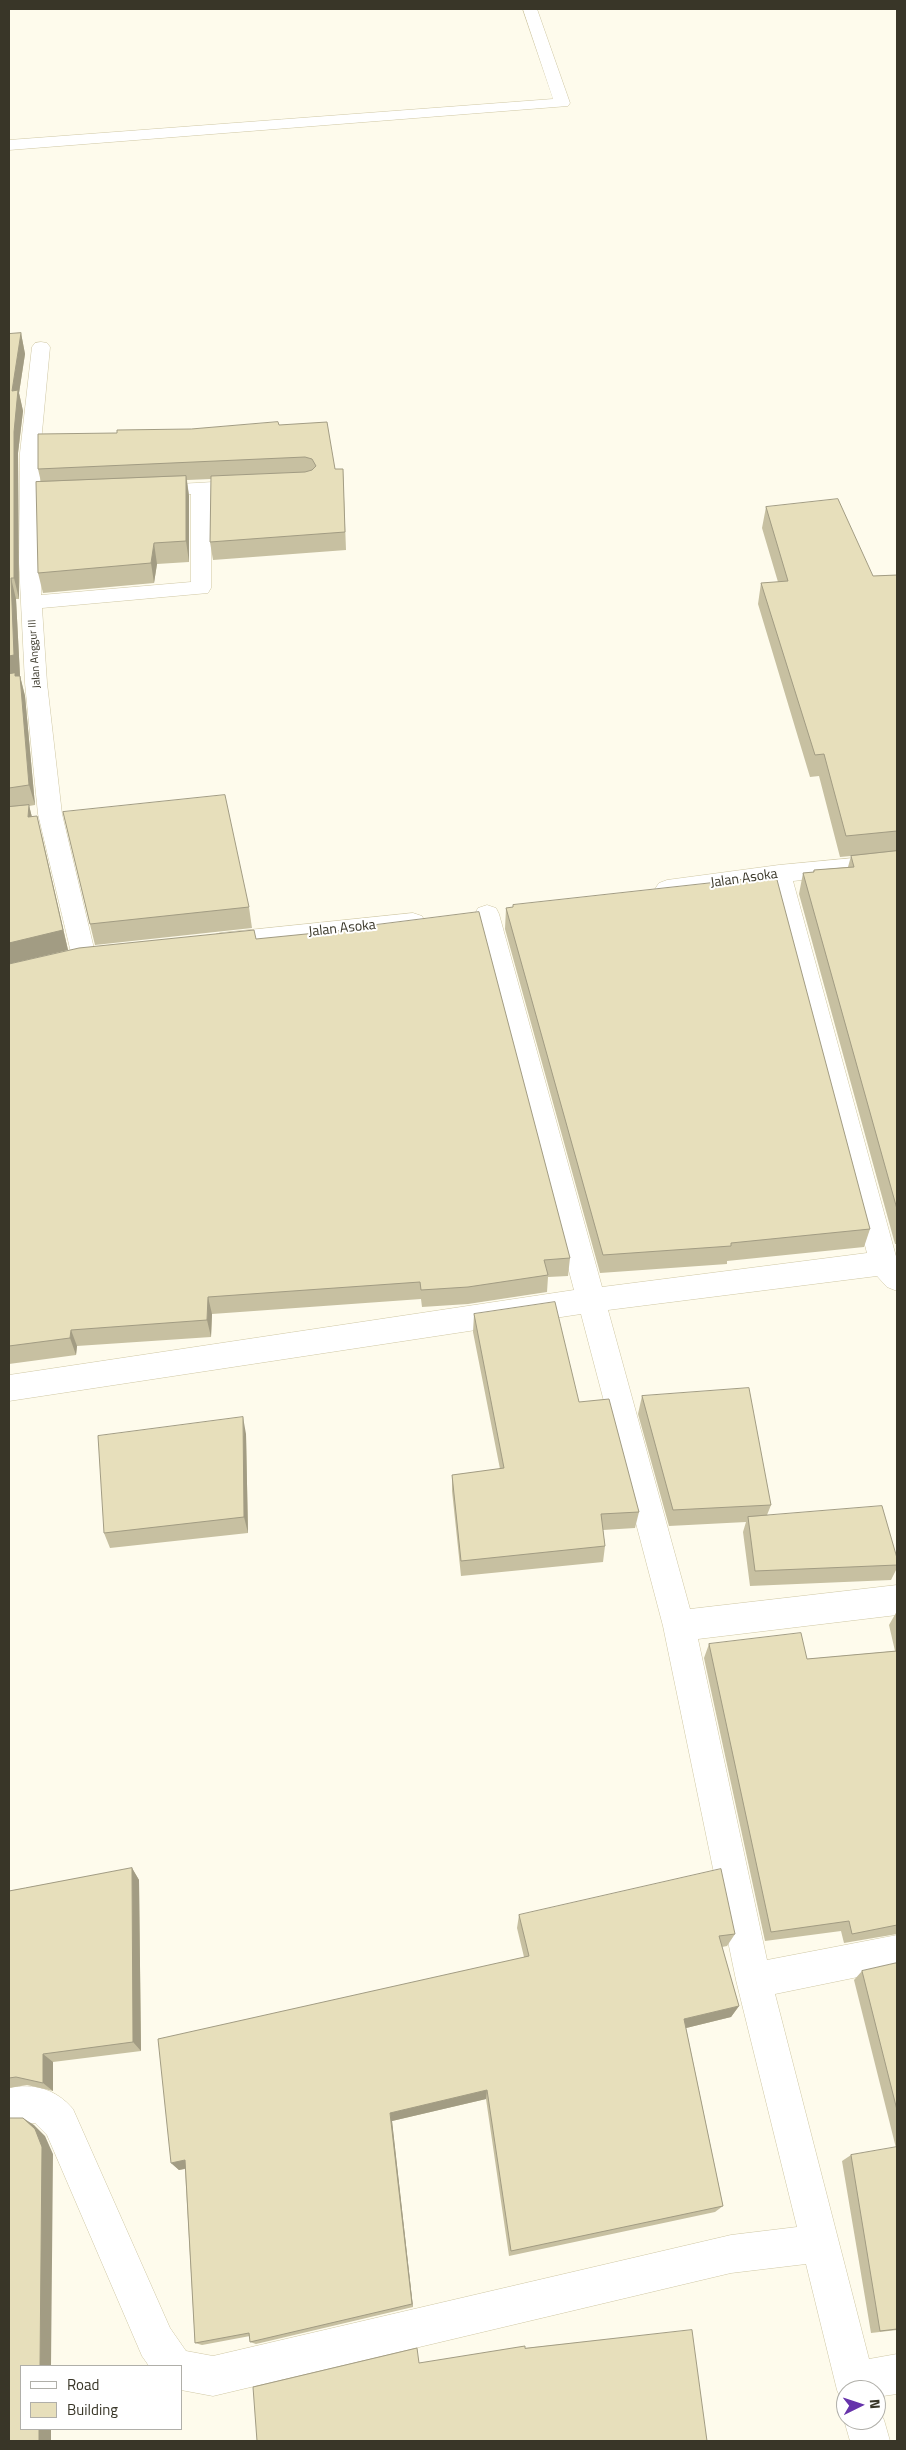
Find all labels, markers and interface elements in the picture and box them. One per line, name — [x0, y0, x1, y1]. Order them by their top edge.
street label: Jalan Anggur III — [26, 619, 44, 689]
street label: Jalan Asoka — [709, 866, 779, 892]
street label: Jalan Asoka — [307, 917, 377, 941]
legend — [20, 2365, 182, 2430]
text: Road — [67, 2373, 99, 2396]
north arrow — [836, 2380, 886, 2430]
text: Building — [67, 2398, 118, 2421]
text: N — [865, 2398, 886, 2410]

